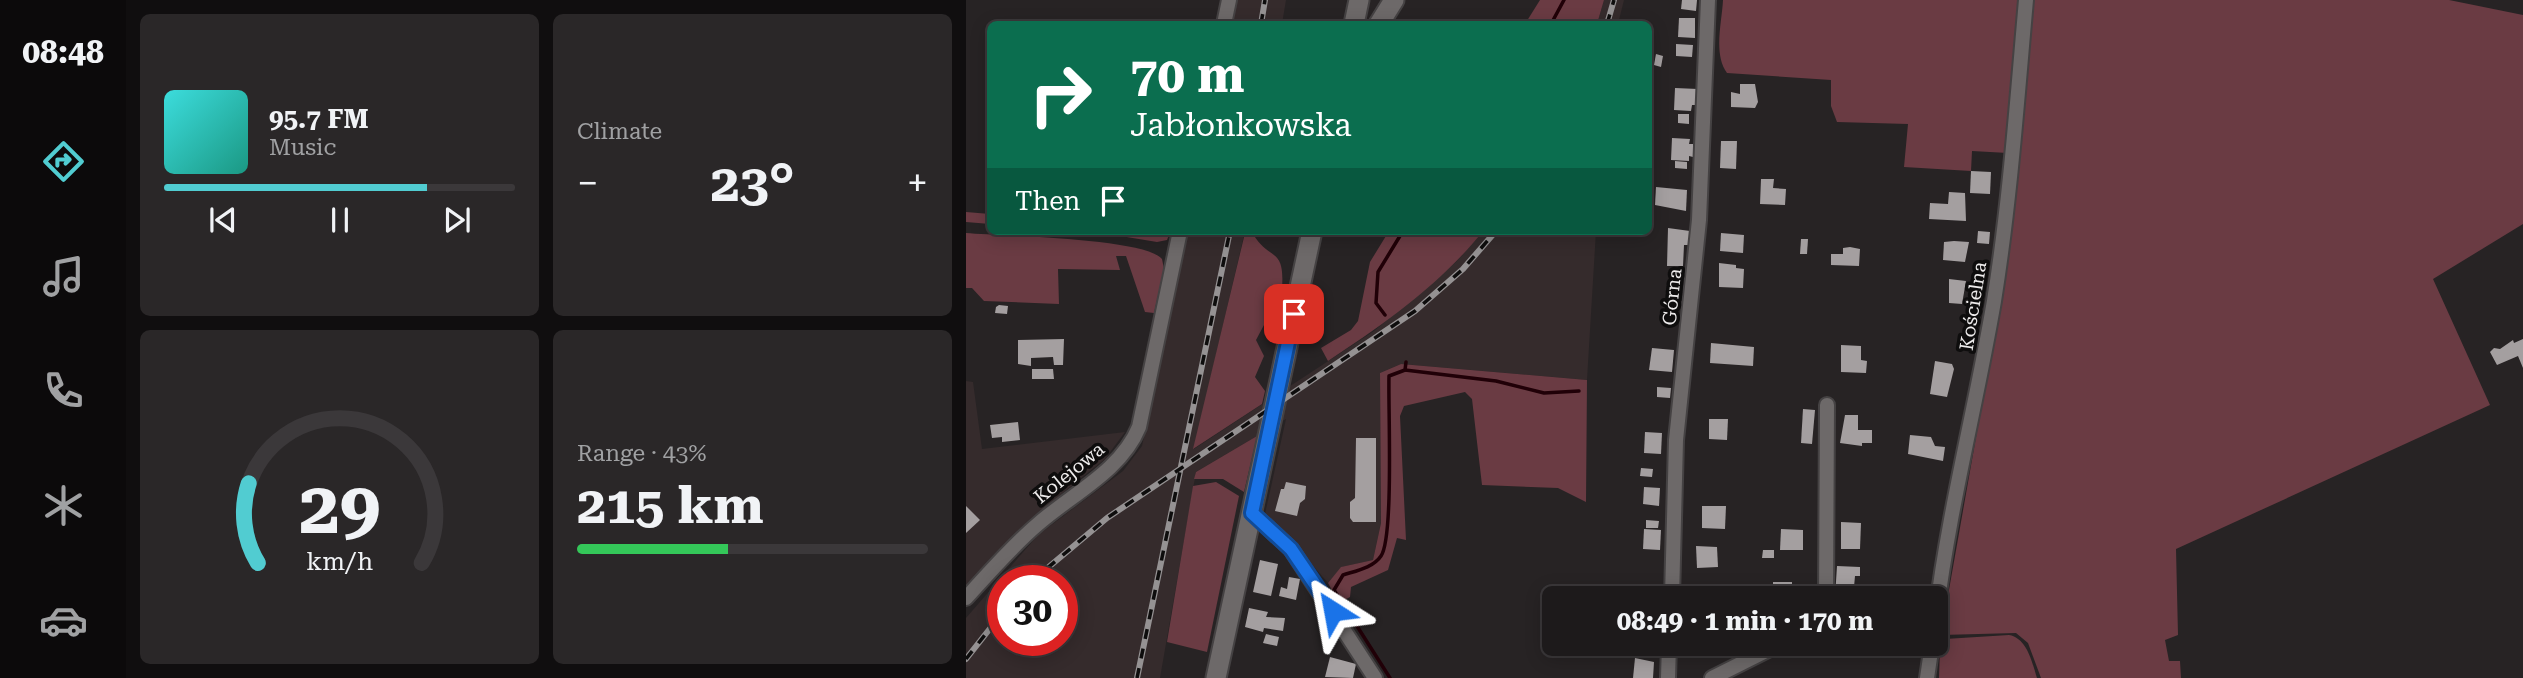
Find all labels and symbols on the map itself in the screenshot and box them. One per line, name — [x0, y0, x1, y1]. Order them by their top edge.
street label: Kościelna — [1955, 259, 1991, 352]
street label: Górna — [1658, 267, 1686, 327]
pin — [1264, 284, 1324, 344]
street label: Kolejowa — [1029, 437, 1109, 508]
speed limit sign: 30 — [987, 565, 1078, 656]
position arrow — [1296, 574, 1370, 648]

